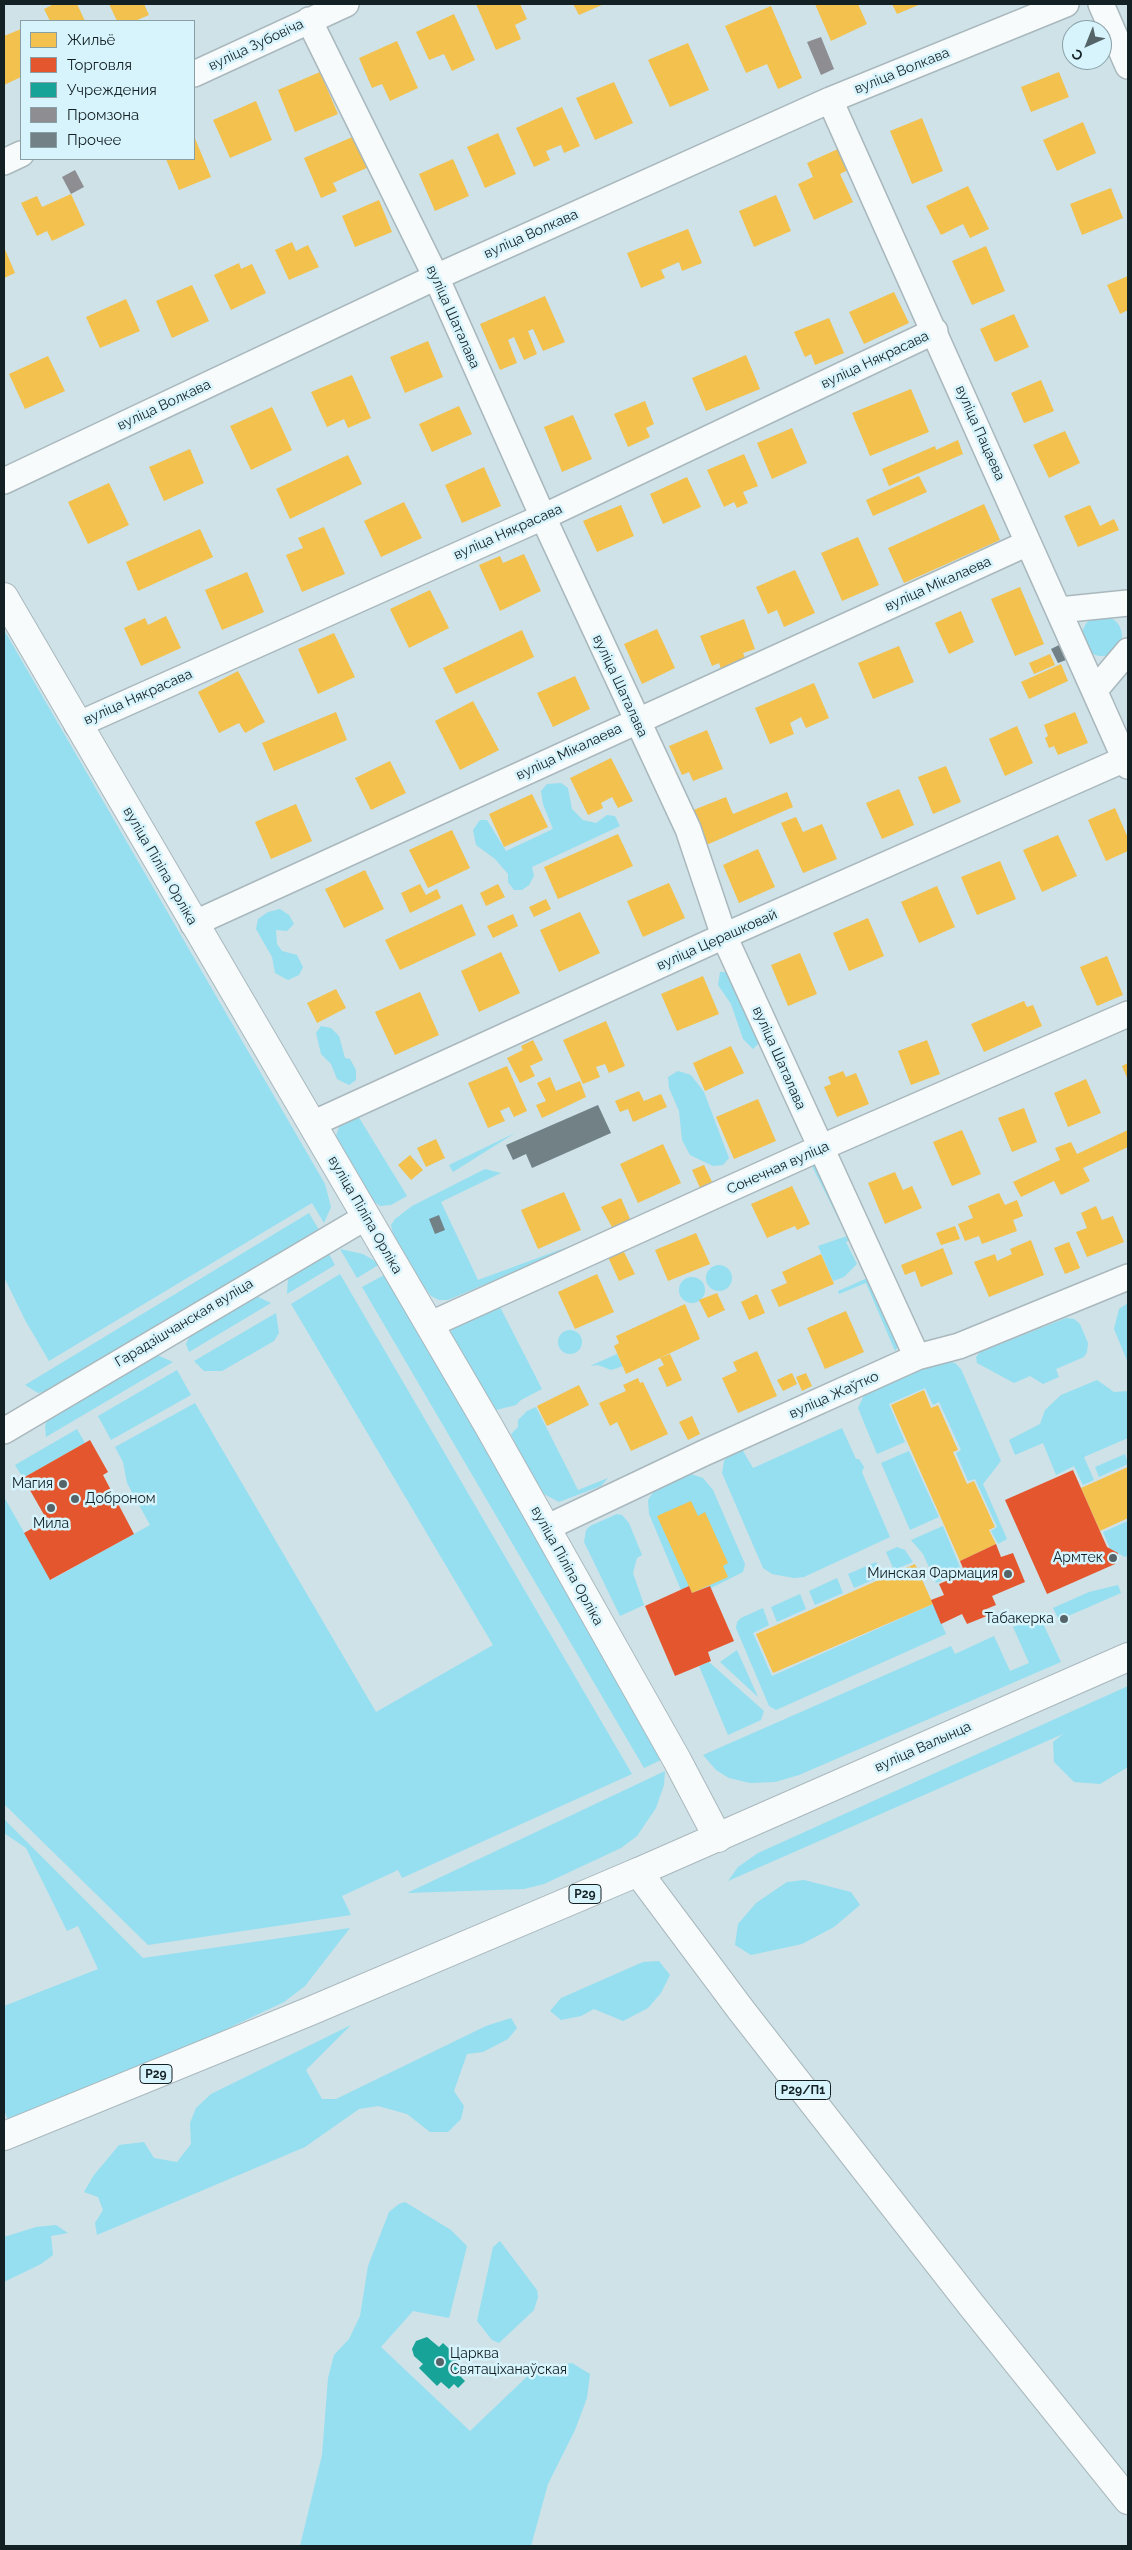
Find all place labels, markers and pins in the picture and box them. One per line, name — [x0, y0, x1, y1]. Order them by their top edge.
place label: Магия — [12, 1476, 53, 1492]
marker: Магия — [57, 1478, 69, 1490]
place label: Доброном — [85, 1491, 156, 1507]
marker: Доброном — [69, 1493, 81, 1505]
marker: Мила — [45, 1502, 57, 1514]
place label: Мила — [33, 1516, 69, 1532]
place label: Армтек — [1053, 1550, 1103, 1566]
marker: Армтек — [1107, 1552, 1119, 1564]
place label: Минская Фармация — [867, 1566, 998, 1582]
marker: Минская Фармация — [1002, 1568, 1014, 1580]
place label: Табакерка — [985, 1611, 1054, 1627]
marker: Табакерка — [1058, 1613, 1070, 1625]
place label: Царква Святаціханаўская — [450, 2346, 567, 2378]
marker: Царква Святаціханаўская — [434, 2356, 446, 2368]

